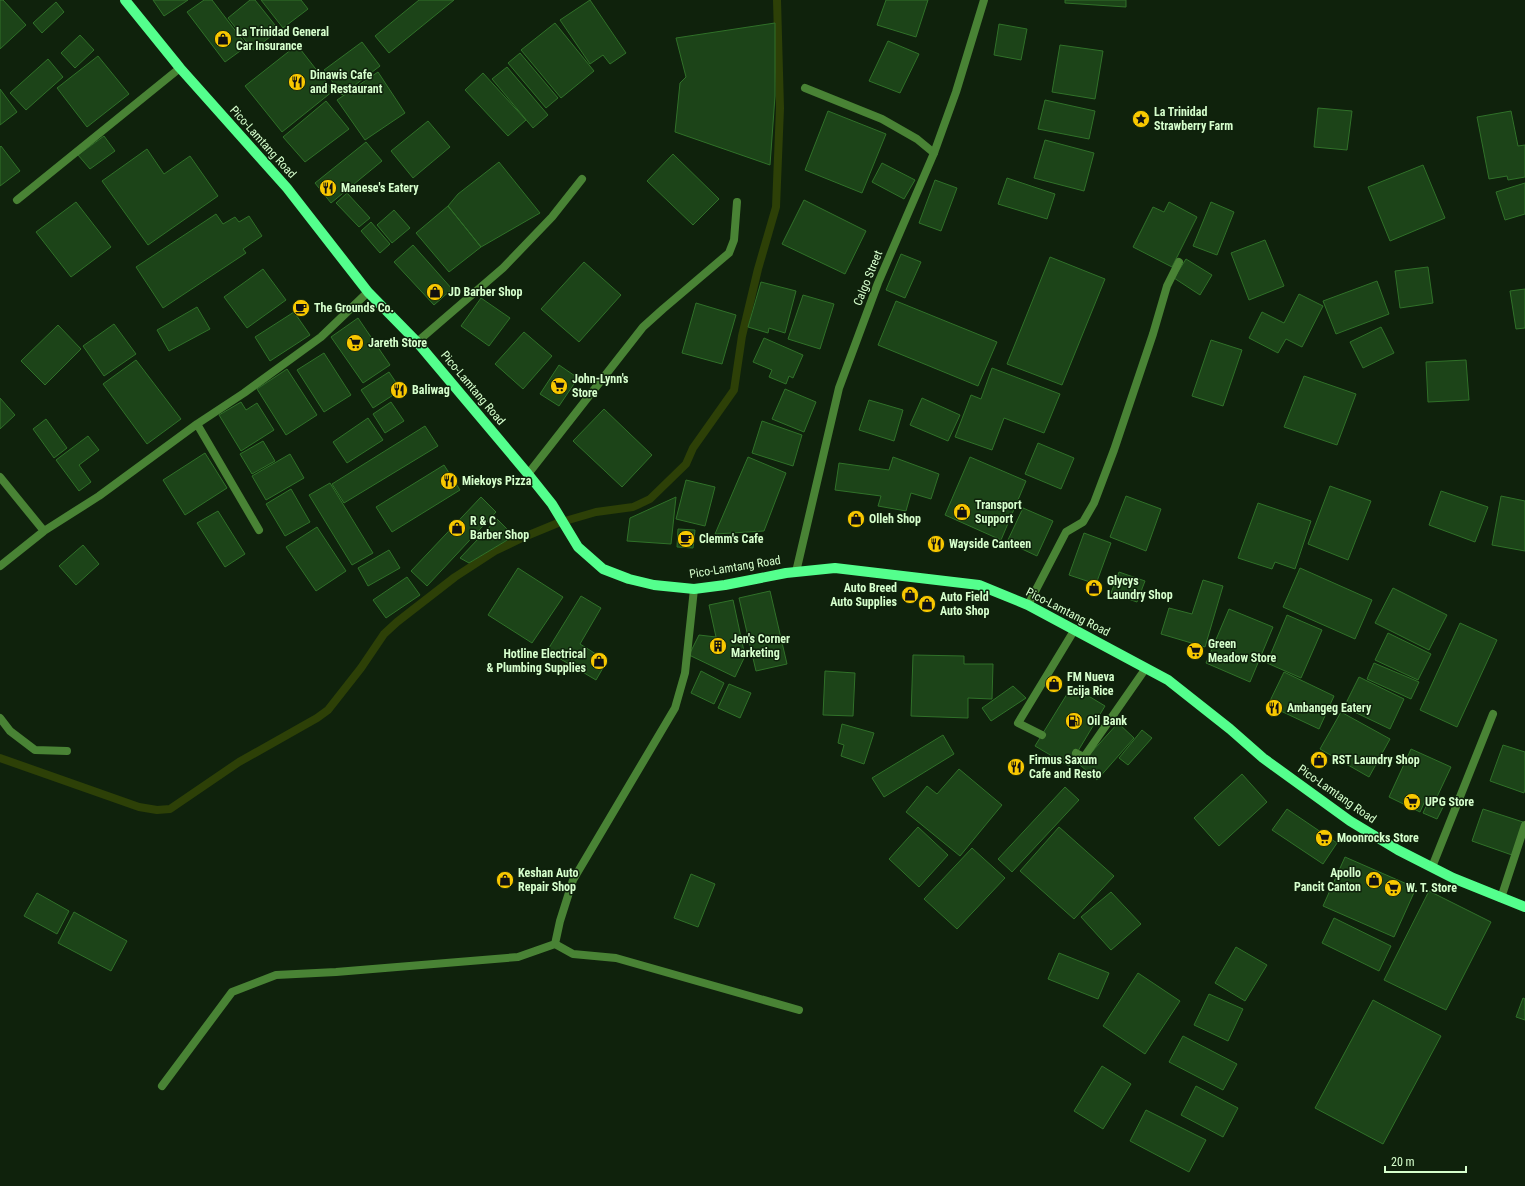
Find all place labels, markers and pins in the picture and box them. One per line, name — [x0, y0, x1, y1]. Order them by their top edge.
place label: La Trinidad General Car Insurance — [236, 25, 329, 53]
shop icon: La Trinidad General Car Insurance — [213, 29, 233, 49]
place label: Dinawis Cafe and Restaurant — [310, 68, 383, 96]
restaurant icon: Dinawis Cafe and Restaurant — [287, 72, 307, 92]
place label: La Trinidad Strawberry Farm — [1154, 105, 1233, 133]
place icon: La Trinidad Strawberry Farm — [1131, 109, 1151, 129]
restaurant icon: Manese's Eatery — [318, 178, 338, 198]
place label: Manese's Eatery — [341, 181, 419, 195]
shop icon: JD Barber Shop — [425, 282, 445, 302]
place label: JD Barber Shop — [448, 285, 523, 299]
cafe icon: The Grounds Co. — [291, 298, 311, 318]
place label: The Grounds Co. — [314, 301, 394, 315]
supermarket icon: Jareth Store — [345, 333, 365, 353]
place label: Jareth Store — [368, 336, 427, 350]
place label: John-Lynn's Store — [572, 372, 629, 400]
supermarket icon: John-Lynn's Store — [549, 376, 569, 396]
restaurant icon: Baliwag — [389, 380, 409, 400]
place label: Baliwag — [412, 383, 450, 397]
restaurant icon: Miekoys Pizza — [439, 471, 459, 491]
place label: Miekoys Pizza — [462, 474, 532, 488]
place label: Transport Support — [975, 498, 1022, 526]
shop icon: Transport Support — [952, 502, 972, 522]
shop icon: Olleh Shop — [846, 509, 866, 529]
place label: Olleh Shop — [869, 512, 921, 526]
place label: R & C Barber Shop — [470, 514, 529, 542]
shop icon: R & C Barber Shop — [447, 518, 467, 538]
cafe icon: Clemm's Cafe — [676, 529, 696, 549]
place label: Clemm's Cafe — [699, 532, 764, 546]
restaurant icon: Wayside Canteen — [926, 534, 946, 554]
place label: Wayside Canteen — [949, 537, 1031, 551]
place label: Glycys Laundry Shop — [1107, 574, 1173, 602]
shop icon: Glycys Laundry Shop — [1084, 578, 1104, 598]
place label: Auto Breed Auto Supplies — [830, 581, 898, 609]
shop icon: Auto Breed Auto Supplies — [900, 585, 920, 605]
place label: Auto Field Auto Shop — [940, 590, 990, 618]
shop icon: Auto Field Auto Shop — [917, 594, 937, 614]
place label: Jen's Corner Marketing — [731, 632, 790, 660]
building icon: Jen's Corner Marketing — [708, 636, 728, 656]
place label: Green Meadow Store — [1208, 637, 1277, 665]
supermarket icon: Green Meadow Store — [1185, 641, 1205, 661]
place label: Hotline Electrical & Plumbing Supplies — [486, 647, 587, 675]
shop icon: Hotline Electrical & Plumbing Supplies — [589, 651, 609, 671]
place label: FM Nueva Ecija Rice — [1067, 670, 1115, 698]
shop icon: FM Nueva Ecija Rice — [1044, 674, 1064, 694]
restaurant icon: Ambangeg Eatery — [1264, 698, 1284, 718]
place label: Ambangeg Eatery — [1287, 701, 1372, 715]
fuel station icon: Oil Bank — [1064, 711, 1084, 731]
place label: Oil Bank — [1087, 714, 1127, 728]
shop icon: RST Laundry Shop — [1309, 750, 1329, 770]
place label: Firmus Saxum Cafe and Resto — [1029, 753, 1101, 781]
place label: RST Laundry Shop — [1332, 753, 1420, 767]
restaurant icon: Firmus Saxum Cafe and Resto — [1006, 757, 1026, 777]
supermarket icon: UPG Store — [1402, 792, 1422, 812]
place label: UPG Store — [1425, 795, 1474, 809]
supermarket icon: Moonrocks Store — [1314, 828, 1334, 848]
place label: Moonrocks Store — [1337, 831, 1419, 845]
place label: Keshan Auto Repair Shop — [518, 866, 578, 894]
place label: Apollo Pancit Canton — [1294, 866, 1361, 894]
shop icon: Keshan Auto Repair Shop — [495, 870, 515, 890]
shop icon: Apollo Pancit Canton — [1364, 870, 1384, 890]
supermarket icon: W. T. Store — [1383, 878, 1403, 898]
place label: W. T. Store — [1406, 881, 1457, 895]

